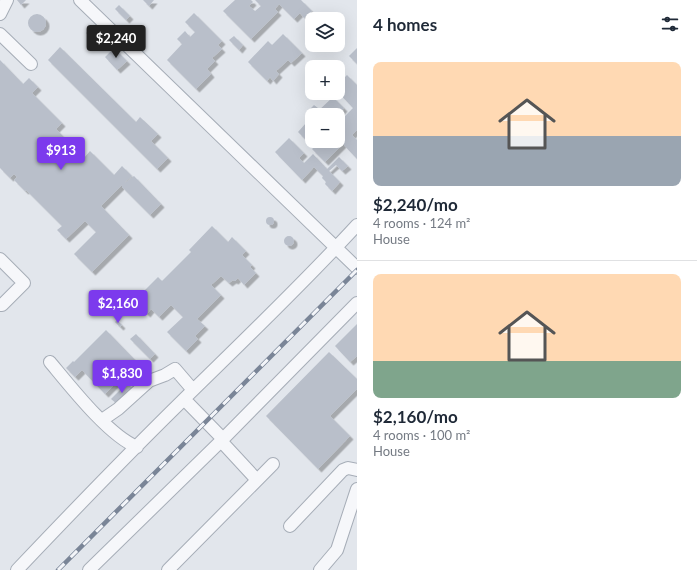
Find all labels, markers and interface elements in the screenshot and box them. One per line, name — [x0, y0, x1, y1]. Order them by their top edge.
map controls — [305, 12, 345, 148]
button: layers — [305, 12, 345, 52]
icon: filters — [659, 13, 681, 35]
text: 4 homes — [373, 14, 437, 35]
pin: $2,240 — [83, 25, 149, 59]
text: $2,240 — [96, 30, 136, 46]
button: + — [305, 60, 345, 100]
icon: home — [491, 88, 563, 160]
button: − — [305, 108, 345, 148]
pin: $913 — [37, 137, 85, 171]
text: $913 — [46, 142, 76, 158]
text: $2,240/mo — [373, 194, 458, 215]
text: 4 rooms · 124 m² — [373, 215, 470, 231]
text: House — [373, 231, 410, 247]
pin: $2,160 — [85, 290, 151, 324]
text: $2,160 — [98, 295, 138, 311]
icon: home — [491, 300, 563, 372]
pin: $1,830 — [89, 360, 155, 394]
text: $1,830 — [102, 365, 142, 381]
text: $2,160/mo — [373, 406, 458, 427]
text: 4 rooms · 100 m² — [373, 427, 470, 443]
text: House — [373, 443, 410, 459]

